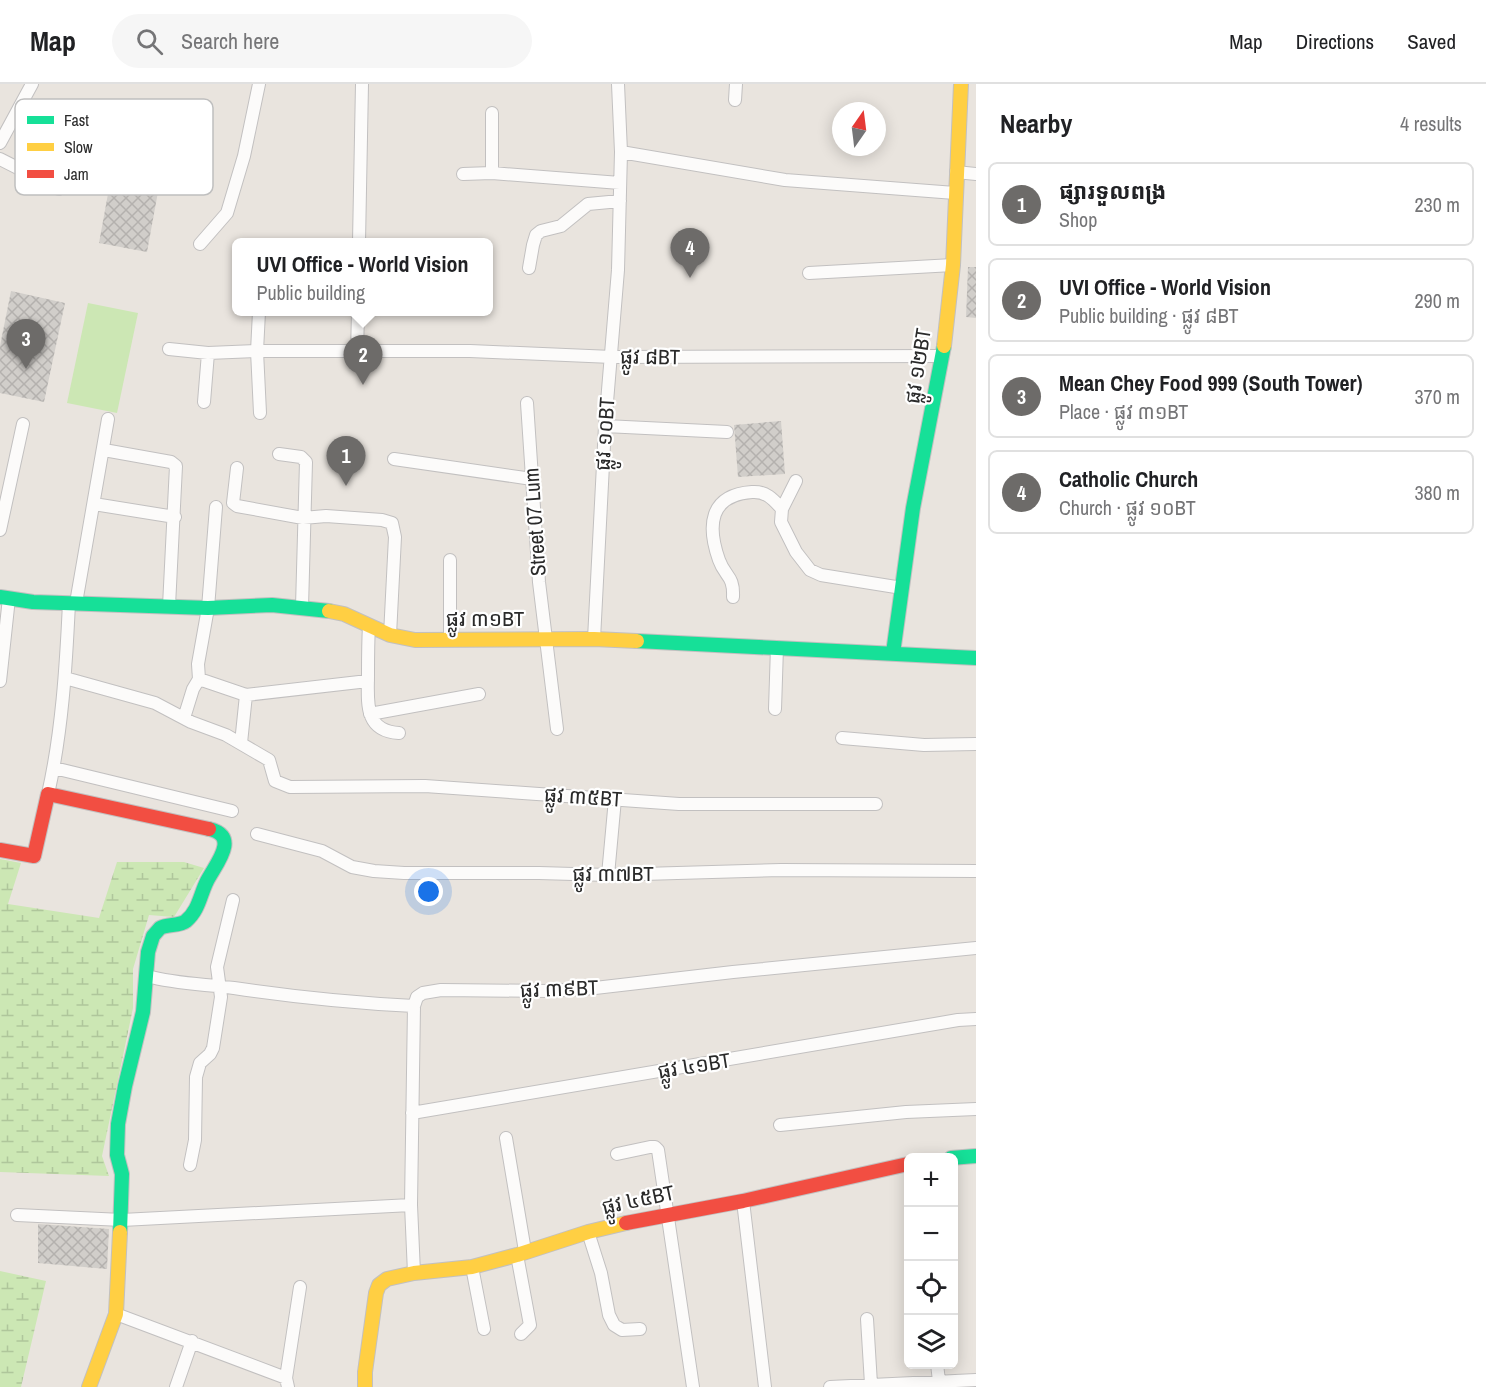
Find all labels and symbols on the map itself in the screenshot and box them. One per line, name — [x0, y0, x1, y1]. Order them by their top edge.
legend — [15, 99, 213, 195]
north arrow — [832, 102, 886, 156]
text: Fast — [64, 109, 89, 131]
text: Slow — [64, 136, 93, 158]
text: Jam — [64, 163, 89, 185]
pin: 4 — [670, 228, 710, 278]
pin: 3 — [6, 320, 46, 369]
street label: ផ្លូវ ១២BT — [897, 326, 943, 407]
pin: 2 — [344, 336, 382, 385]
street label: ផ្លូវ ៨BT — [620, 341, 681, 377]
street label: ផ្លូវ ១០BT — [587, 396, 627, 472]
pin: 1 — [326, 436, 366, 486]
street label: Street 07 Lum — [516, 467, 553, 577]
street label: ផ្លូវ ៣១BT — [446, 604, 525, 638]
street label: ផ្លូវ ៣៥BT — [543, 779, 624, 819]
street label: ផ្លូវ ៣៧BT — [572, 859, 654, 893]
your location — [414, 877, 443, 906]
street label: ផ្លូវ ៣៩BT — [519, 973, 599, 1010]
street label: ផ្លូវ ៤១BT — [655, 1045, 734, 1091]
street label: ផ្លូវ ៤៥BT — [599, 1178, 678, 1226]

